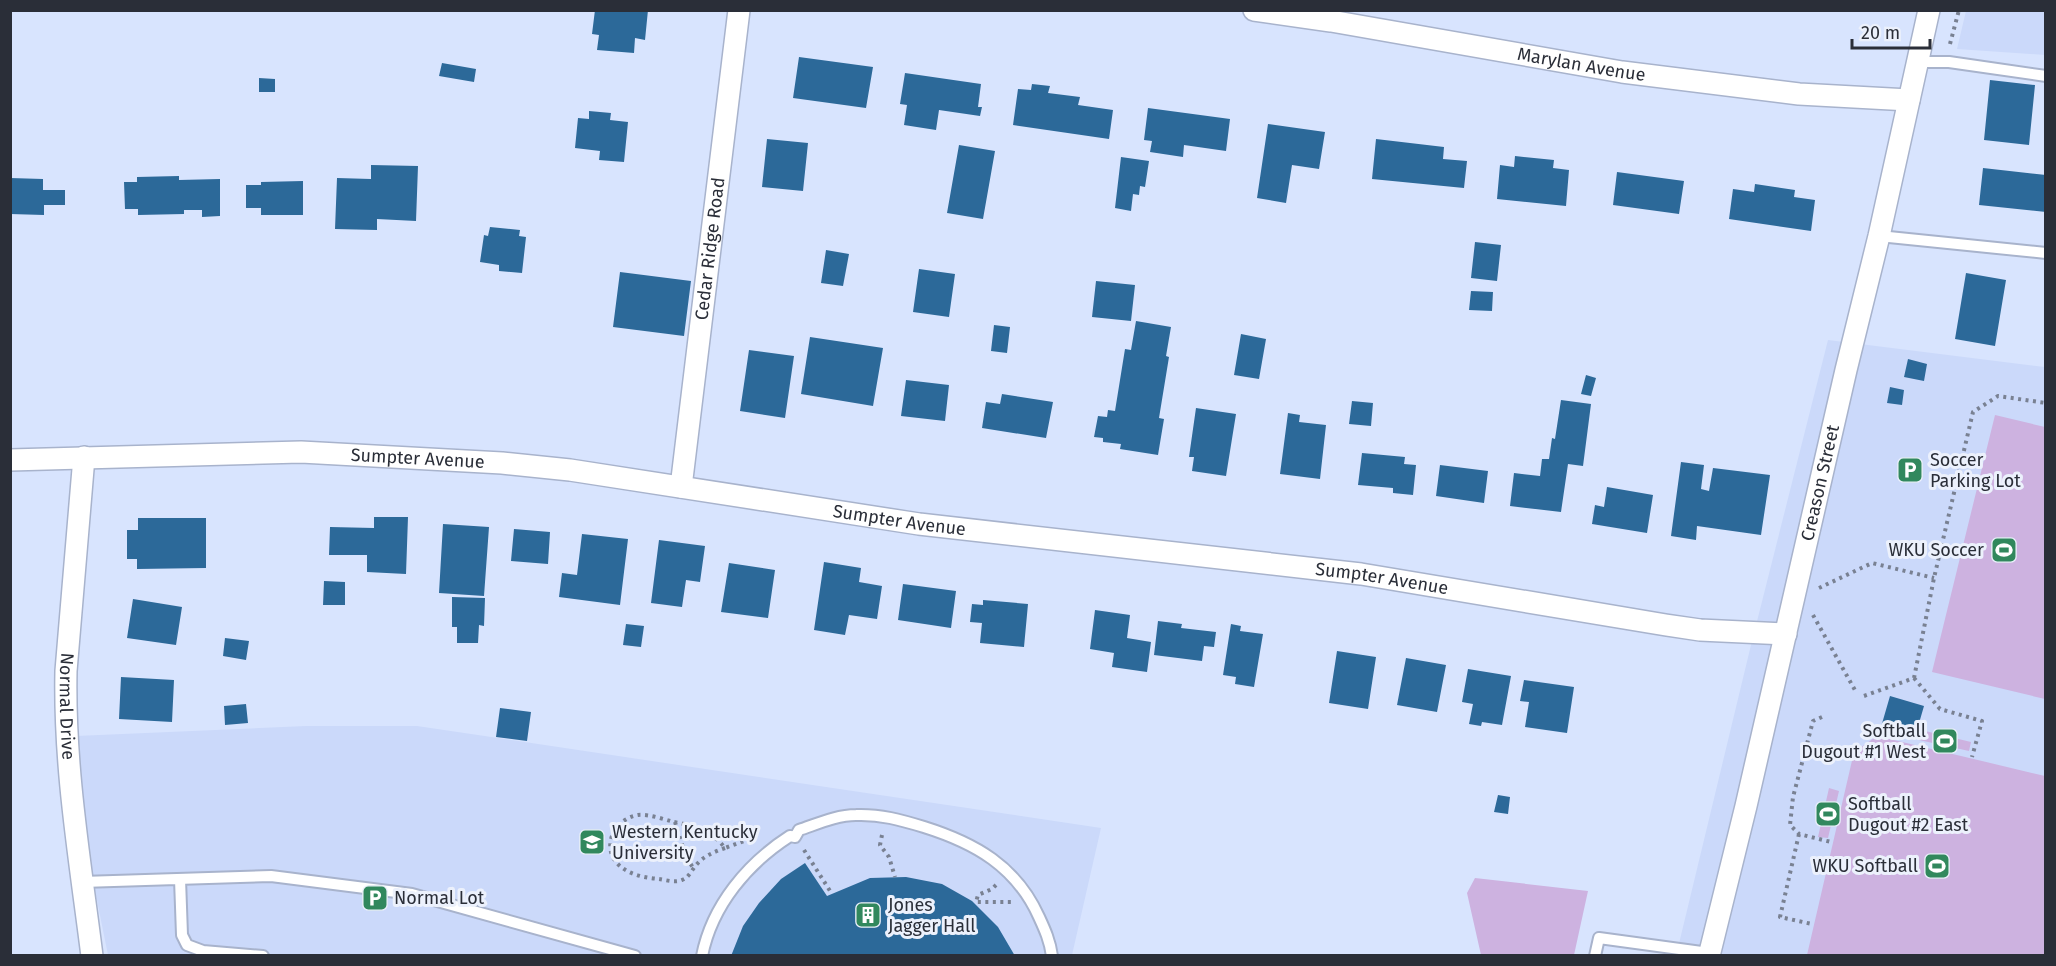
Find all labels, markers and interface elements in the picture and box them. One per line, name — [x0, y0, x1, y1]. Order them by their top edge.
scale bar — [1852, 12, 1930, 50]
text: 20 m — [1861, 22, 1900, 44]
street label: Marylan Avenue — [1516, 43, 1647, 86]
street label: Cedar Ridge Road — [690, 176, 730, 321]
street label: Creason Street — [1796, 422, 1844, 543]
street label: Sumpter Avenue — [350, 444, 485, 473]
place label: Soccer Parking Lot — [1930, 449, 2021, 492]
parking icon: Soccer Parking Lot — [1895, 455, 1925, 485]
street label: Sumpter Avenue — [831, 500, 967, 540]
sports icon: WKU Soccer — [1989, 535, 2019, 565]
place label: WKU Soccer — [1888, 539, 1984, 561]
street label: Sumpter Avenue — [1314, 558, 1450, 599]
street label: Normal Drive — [55, 652, 80, 761]
place label: Softball Dugout #1 West — [1801, 720, 1926, 763]
sports icon: Softball Dugout #1 West — [1930, 726, 1960, 756]
place label: Softball Dugout #2 East — [1848, 793, 1969, 836]
sports icon: Softball Dugout #2 East — [1813, 799, 1843, 829]
place label: Western Kentucky University — [612, 821, 758, 864]
school or university icon: Western Kentucky University — [577, 827, 607, 857]
sports icon: WKU Softball — [1922, 851, 1952, 881]
place label: WKU Softball — [1812, 855, 1918, 877]
parking icon: Normal Lot — [360, 883, 390, 913]
place label: Normal Lot — [394, 887, 485, 909]
place label: Jones Jagger Hall — [888, 894, 975, 937]
building icon: Jones Jagger Hall — [853, 900, 883, 930]

